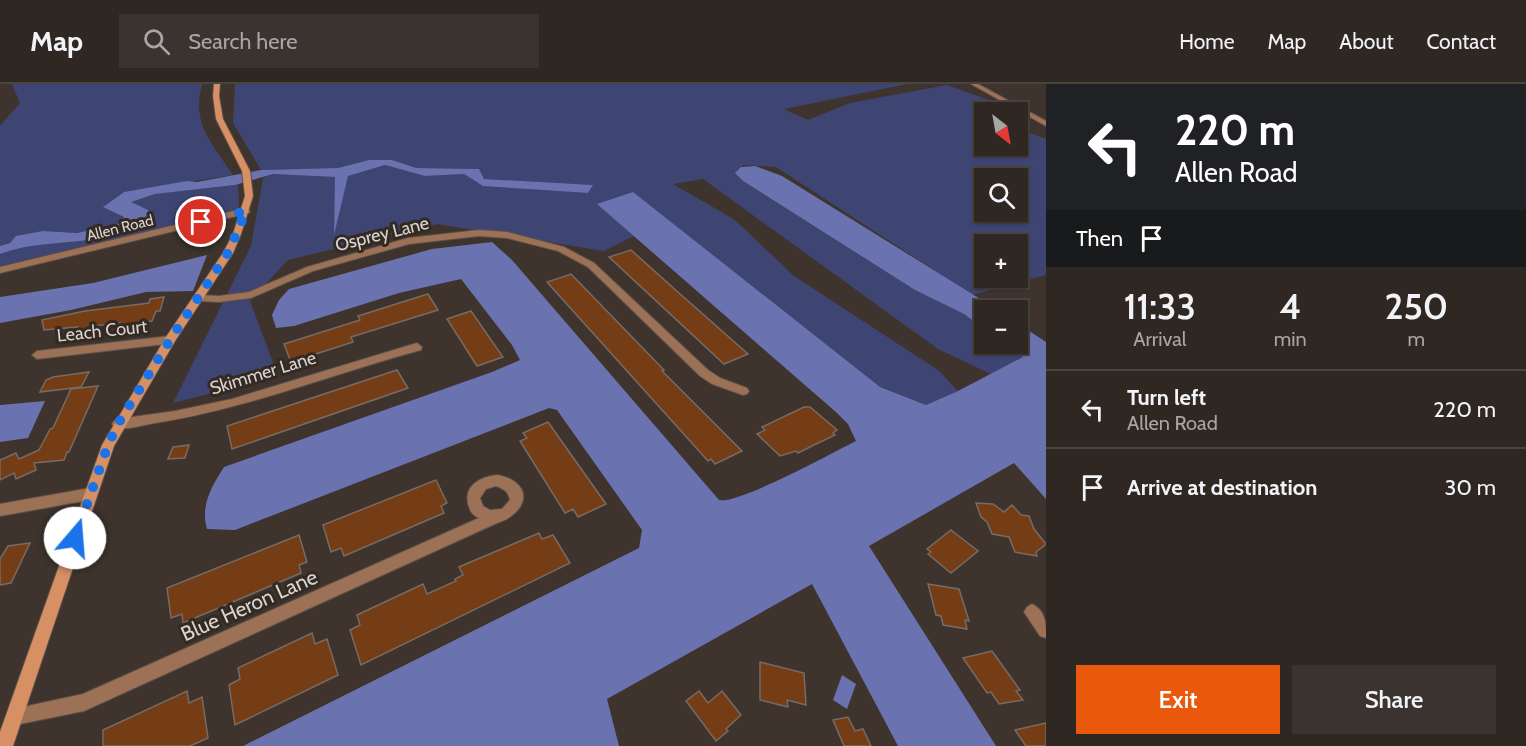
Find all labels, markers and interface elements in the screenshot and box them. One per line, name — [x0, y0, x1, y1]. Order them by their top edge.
search box — [119, 14, 539, 68]
text: Map — [30, 24, 83, 58]
icon: search — [140, 25, 173, 58]
text: Search here — [188, 28, 297, 55]
text: Home — [1179, 29, 1235, 54]
text: Map — [1268, 29, 1306, 54]
text: About — [1339, 29, 1393, 54]
text: Contact — [1426, 29, 1496, 54]
north arrow — [974, 102, 1028, 156]
map controls — [974, 102, 1028, 354]
text: 220 m — [1175, 104, 1295, 156]
icon: left — [1076, 108, 1154, 186]
text: Allen Road — [1175, 156, 1298, 189]
button: search — [974, 168, 1028, 222]
pin — [175, 196, 226, 247]
icon: arrive — [184, 205, 217, 238]
street label: Allen Road — [85, 211, 155, 245]
street label: Osprey Lane — [333, 212, 431, 256]
icon: arrive — [1135, 222, 1168, 255]
text: Then — [1076, 225, 1123, 252]
button: + — [974, 234, 1028, 288]
text: 11:33 — [1124, 284, 1196, 328]
text: 4 — [1279, 284, 1301, 328]
text: 250 — [1385, 284, 1448, 328]
button: − — [974, 300, 1028, 354]
street label: Leach Court — [56, 315, 148, 347]
text: Arrival — [1133, 327, 1186, 351]
text: min — [1274, 327, 1307, 351]
text: m — [1408, 327, 1425, 351]
street label: Skimmer Lane — [207, 346, 319, 400]
text: Turn left — [1127, 384, 1206, 411]
icon: left — [1076, 393, 1109, 426]
text: 220 m — [1433, 396, 1496, 423]
text: Allen Road — [1127, 411, 1218, 435]
icon: arrive — [1076, 471, 1109, 504]
text: Arrive at destination — [1127, 474, 1317, 501]
text: 30 m — [1444, 474, 1496, 501]
position arrow — [43, 506, 107, 570]
street label: Blue Heron Lane — [177, 564, 321, 646]
button: Exit — [1076, 665, 1280, 734]
button: Share — [1292, 665, 1496, 734]

